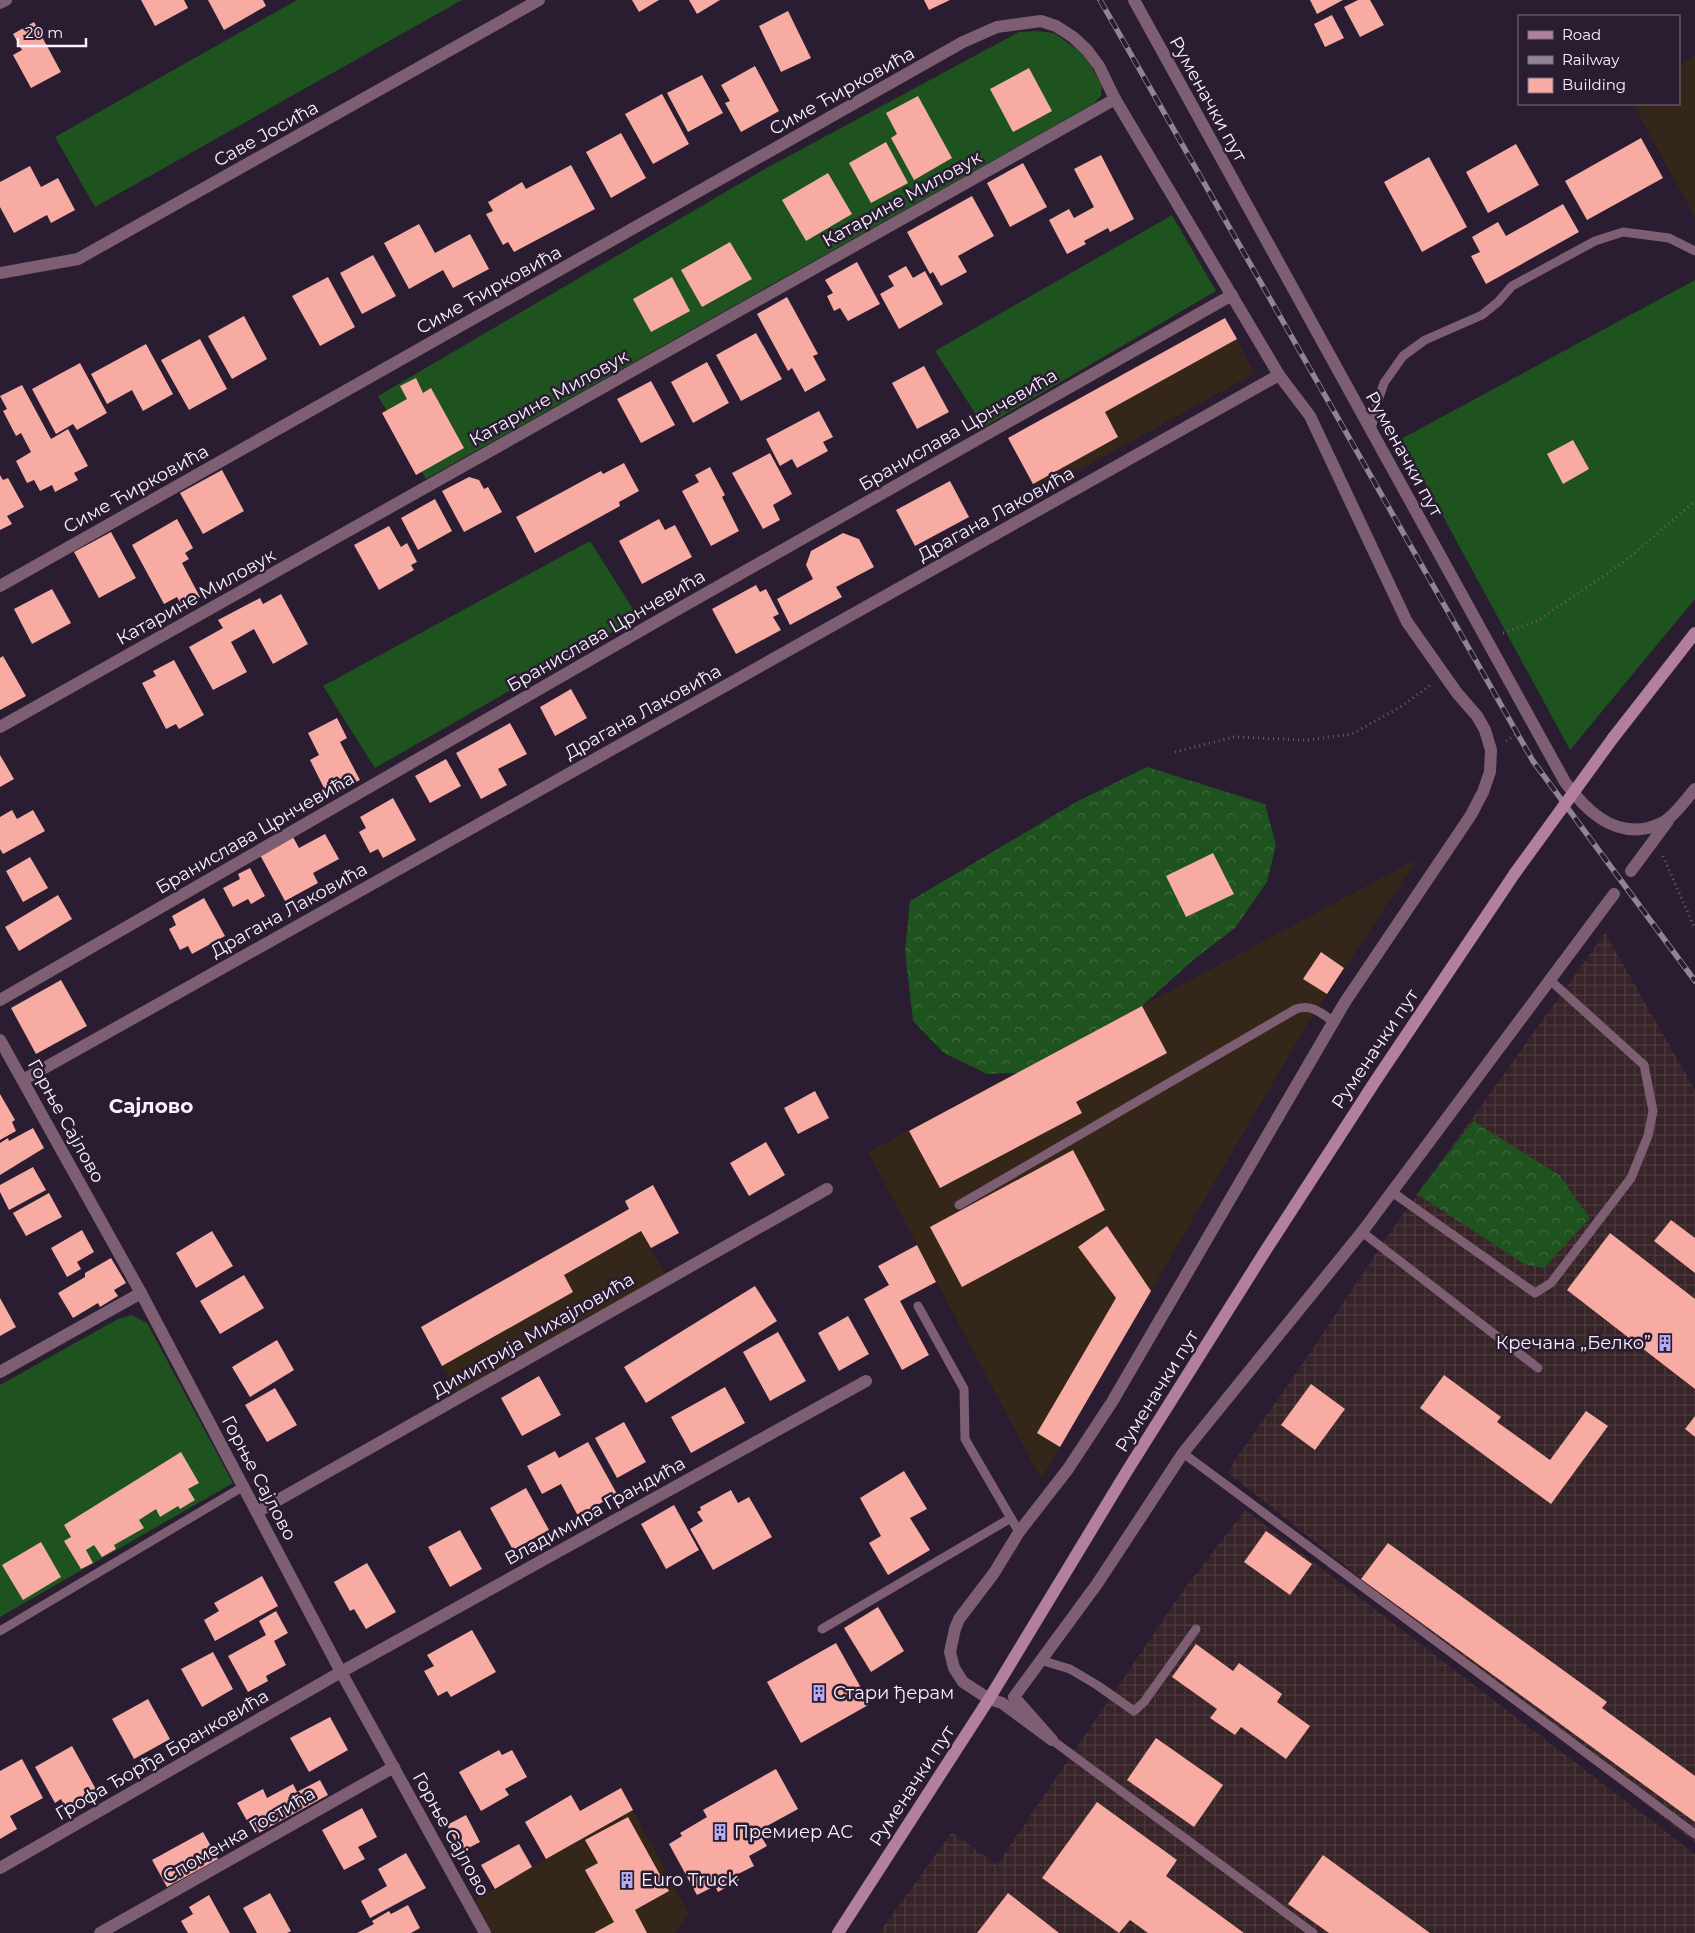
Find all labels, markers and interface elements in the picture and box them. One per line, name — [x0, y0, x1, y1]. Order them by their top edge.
scale bar — [18, 15, 85, 47]
legend — [1518, 15, 1680, 105]
text: 20 m — [25, 23, 63, 42]
text: Road — [1562, 25, 1601, 44]
street label: Руменачки пут — [1165, 33, 1252, 166]
street label: Симе Ћирковића — [766, 42, 918, 140]
text: Railway — [1562, 50, 1620, 69]
text: Building — [1562, 75, 1626, 94]
street label: Саве Јосића — [210, 96, 322, 172]
street label: Катарине Миловук — [819, 146, 986, 252]
street label: Симе Ћирковића — [413, 241, 565, 339]
street label: Катарине Миловук — [466, 345, 633, 451]
street label: Бранислава Црнчевића — [855, 364, 1061, 496]
street label: Руменачки пут — [1361, 388, 1448, 521]
street label: Симе Ћирковића — [60, 440, 212, 538]
street label: Драгана Лаковића — [914, 462, 1078, 566]
street label: Катарине Миловук — [113, 544, 280, 650]
street label: Бранислава Црнчевића — [503, 565, 709, 697]
street label: Драгана Лаковића — [561, 660, 725, 764]
street label: Бранислава Црнчевића — [152, 767, 358, 899]
street label: Драгана Лаковића — [207, 858, 371, 962]
street label: Руменачки пут — [1327, 985, 1423, 1113]
street label: Горње Сајлово — [23, 1055, 109, 1187]
district label: Сајлово — [109, 1094, 193, 1118]
street label: Димитрија Михајловића — [428, 1268, 638, 1402]
street label: Руменачки пут — [1111, 1326, 1204, 1456]
place label: Кречана „Белко” — [1496, 1332, 1651, 1354]
building icon: Кречана „Белко” — [1655, 1333, 1675, 1353]
street label: Горње Сајлово — [217, 1412, 301, 1544]
street label: Владимира Грандића — [501, 1452, 689, 1570]
place label: Стари ђерам — [833, 1682, 954, 1704]
building icon: Стари ђерам — [809, 1683, 829, 1703]
street label: Грофа Ђорђа Бранковића — [51, 1685, 273, 1825]
street label: Руменачки пут — [865, 1721, 960, 1851]
street label: Горње Сајлово — [408, 1768, 494, 1900]
street label: Споменка Гостића — [159, 1782, 319, 1888]
place label: Премиер АС — [734, 1821, 853, 1843]
building icon: Премиер АС — [710, 1822, 730, 1842]
place label: Euro Truck — [641, 1869, 738, 1891]
building icon: Euro Truck — [617, 1870, 637, 1890]

